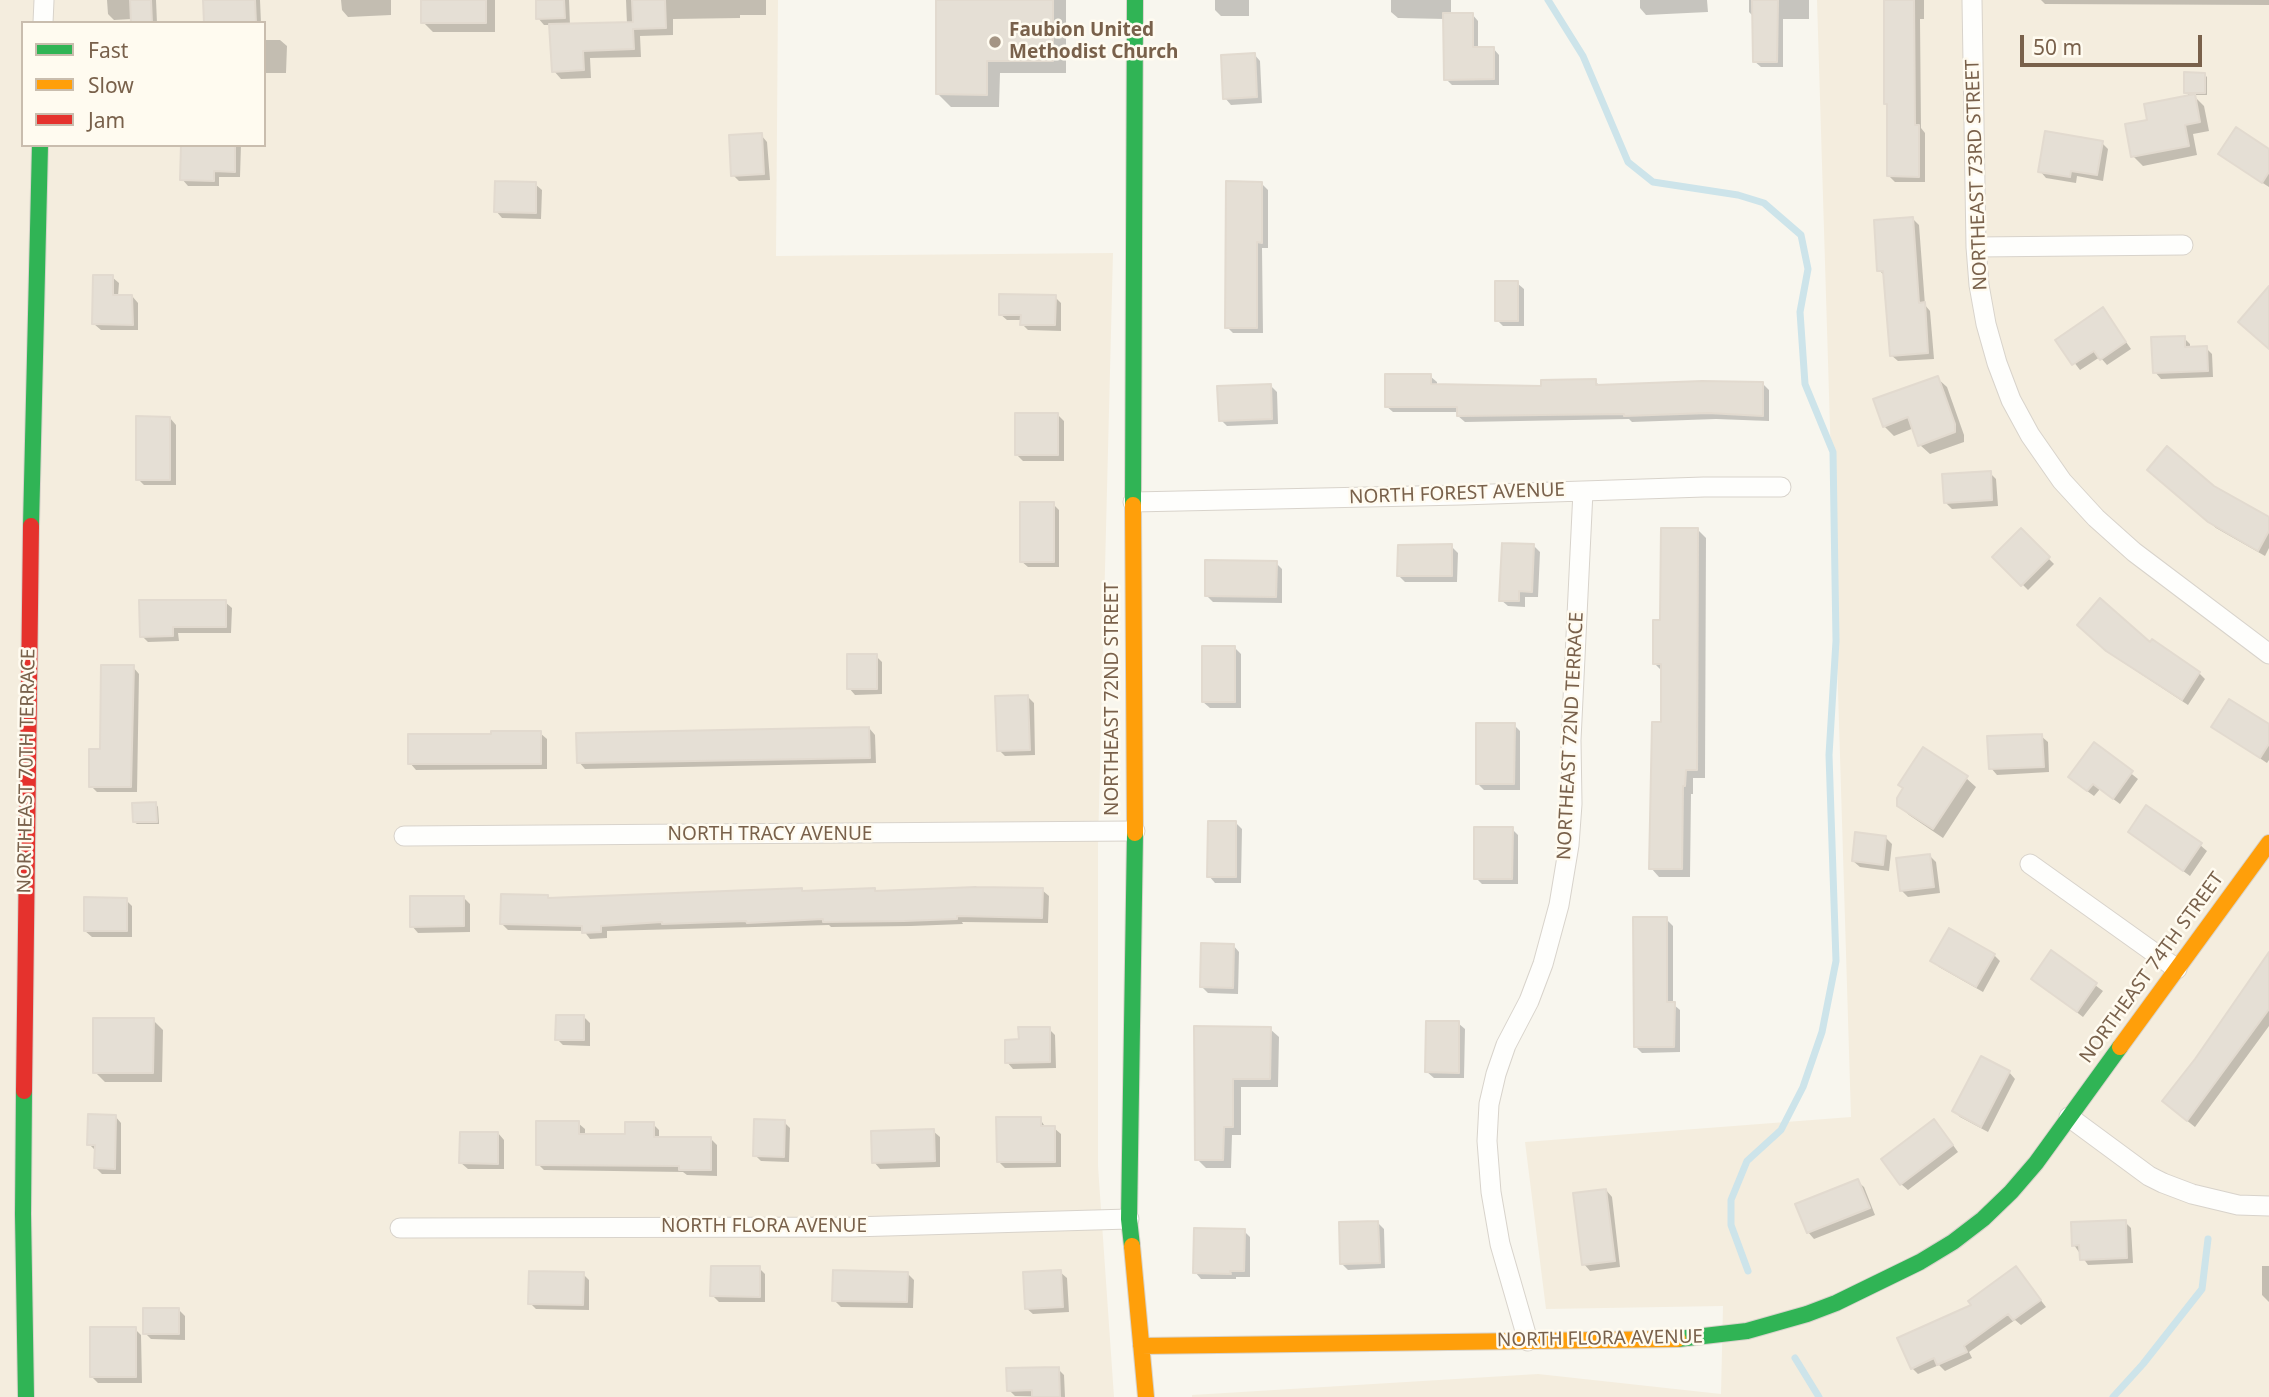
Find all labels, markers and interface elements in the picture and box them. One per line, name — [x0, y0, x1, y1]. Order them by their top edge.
place label: Faubion United Methodist Church — [1009, 20, 1178, 64]
legend — [21, 21, 266, 147]
scale bar — [2024, 21, 2206, 65]
text: 50 m — [2033, 33, 2082, 61]
marker: Faubion United Methodist Church — [987, 34, 1003, 50]
text: Fast — [88, 36, 128, 64]
street label: NORTHEAST 73RD STREET — [1962, 59, 1992, 291]
text: Slow — [88, 71, 134, 99]
text: Jam — [88, 106, 125, 134]
street label: NORTH FOREST AVENUE — [1349, 479, 1565, 509]
street label: NORTHEAST 72ND STREET — [1102, 582, 1124, 816]
street label: NORTHEAST 72ND TERRACE — [1553, 611, 1589, 861]
street label: NORTHEAST 70TH TERRACE — [13, 648, 41, 894]
street label: NORTH TRACY AVENUE — [668, 824, 872, 846]
street label: NORTHEAST 74TH STREET — [2075, 868, 2229, 1068]
street label: NORTH FLORA AVENUE — [661, 1216, 867, 1238]
street label: NORTH FLORA AVENUE — [1497, 1326, 1703, 1352]

